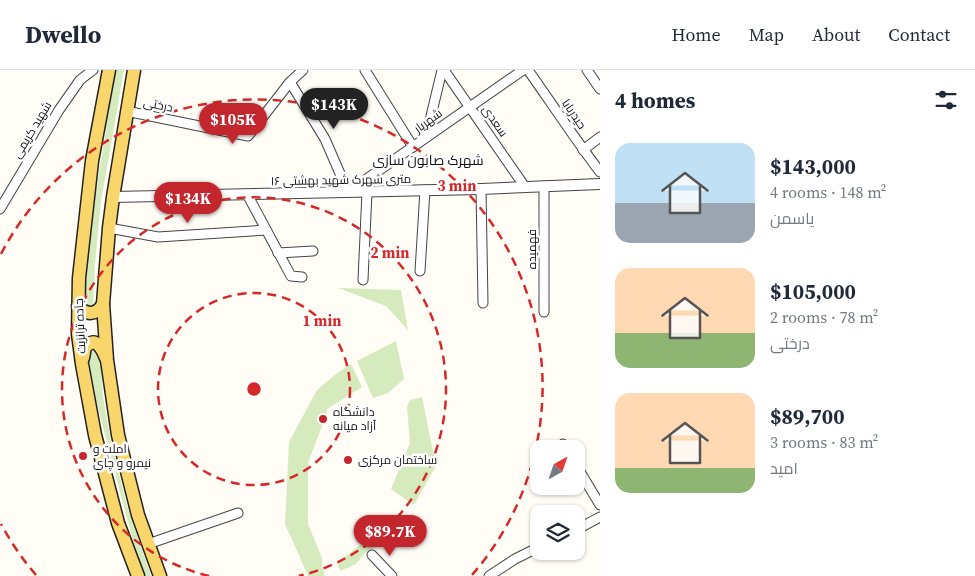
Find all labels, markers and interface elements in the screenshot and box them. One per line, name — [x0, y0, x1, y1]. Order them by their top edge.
text: Dwello — [25, 18, 101, 51]
text: Home — [672, 22, 721, 47]
text: Map — [749, 22, 784, 47]
text: About — [812, 22, 860, 47]
text: Contact — [888, 22, 950, 47]
text: 4 homes — [615, 86, 695, 115]
icon: filters — [932, 86, 960, 114]
pin: $143K — [299, 88, 369, 130]
text: $143K — [311, 93, 357, 115]
street label: درختی — [142, 94, 174, 116]
street label: حیدربابا — [558, 96, 590, 132]
street label: شهید کریمی — [9, 99, 55, 161]
pin: $105K — [198, 102, 268, 145]
street label: سعدی — [478, 102, 512, 140]
street label: شهریار — [410, 105, 445, 137]
text: $105K — [210, 108, 256, 130]
district label: شهرک صابون سازی — [372, 150, 484, 170]
text: $143,000 — [770, 152, 856, 181]
icon: home — [655, 163, 715, 223]
street label: ۱۶ متری شهرک شهيد بهشتی — [271, 171, 411, 189]
text: 3 min — [438, 175, 476, 196]
text: 4 rooms · 148 m² — [770, 181, 886, 203]
pin: $134K — [153, 182, 223, 224]
text: $134K — [165, 187, 211, 209]
text: یاسمن — [770, 207, 814, 229]
street label: فهمیده — [524, 229, 540, 269]
text: 2 min — [371, 242, 409, 263]
text: $105,000 — [770, 277, 856, 306]
icon: home — [655, 288, 715, 348]
street label: جاده ترانزیت — [71, 298, 89, 354]
text: 2 rooms · 78 m² — [770, 306, 878, 328]
text: 1 min — [303, 310, 341, 331]
text: درختی — [770, 332, 810, 354]
centre of rings — [245, 380, 263, 398]
text: $89,700 — [770, 402, 845, 431]
place label: دانشگاه آزاد میانه — [333, 404, 377, 434]
marker: دانشگاه آزاد میانه — [317, 413, 329, 425]
icon: home — [655, 413, 715, 473]
text: 3 rooms · 83 m² — [770, 431, 878, 453]
north arrow — [530, 440, 585, 495]
map controls — [530, 440, 585, 560]
place label: املت و نیمرو و چای — [93, 441, 151, 472]
marker: املت و نیمرو و چای — [77, 450, 89, 462]
place label: ساختمان مرکزی — [358, 452, 437, 468]
marker: ساختمان مرکزی — [342, 454, 354, 466]
text: امید — [770, 457, 798, 479]
button: layers — [530, 505, 585, 560]
pin: $89.7K — [349, 514, 431, 557]
text: $89.7K — [365, 520, 415, 542]

